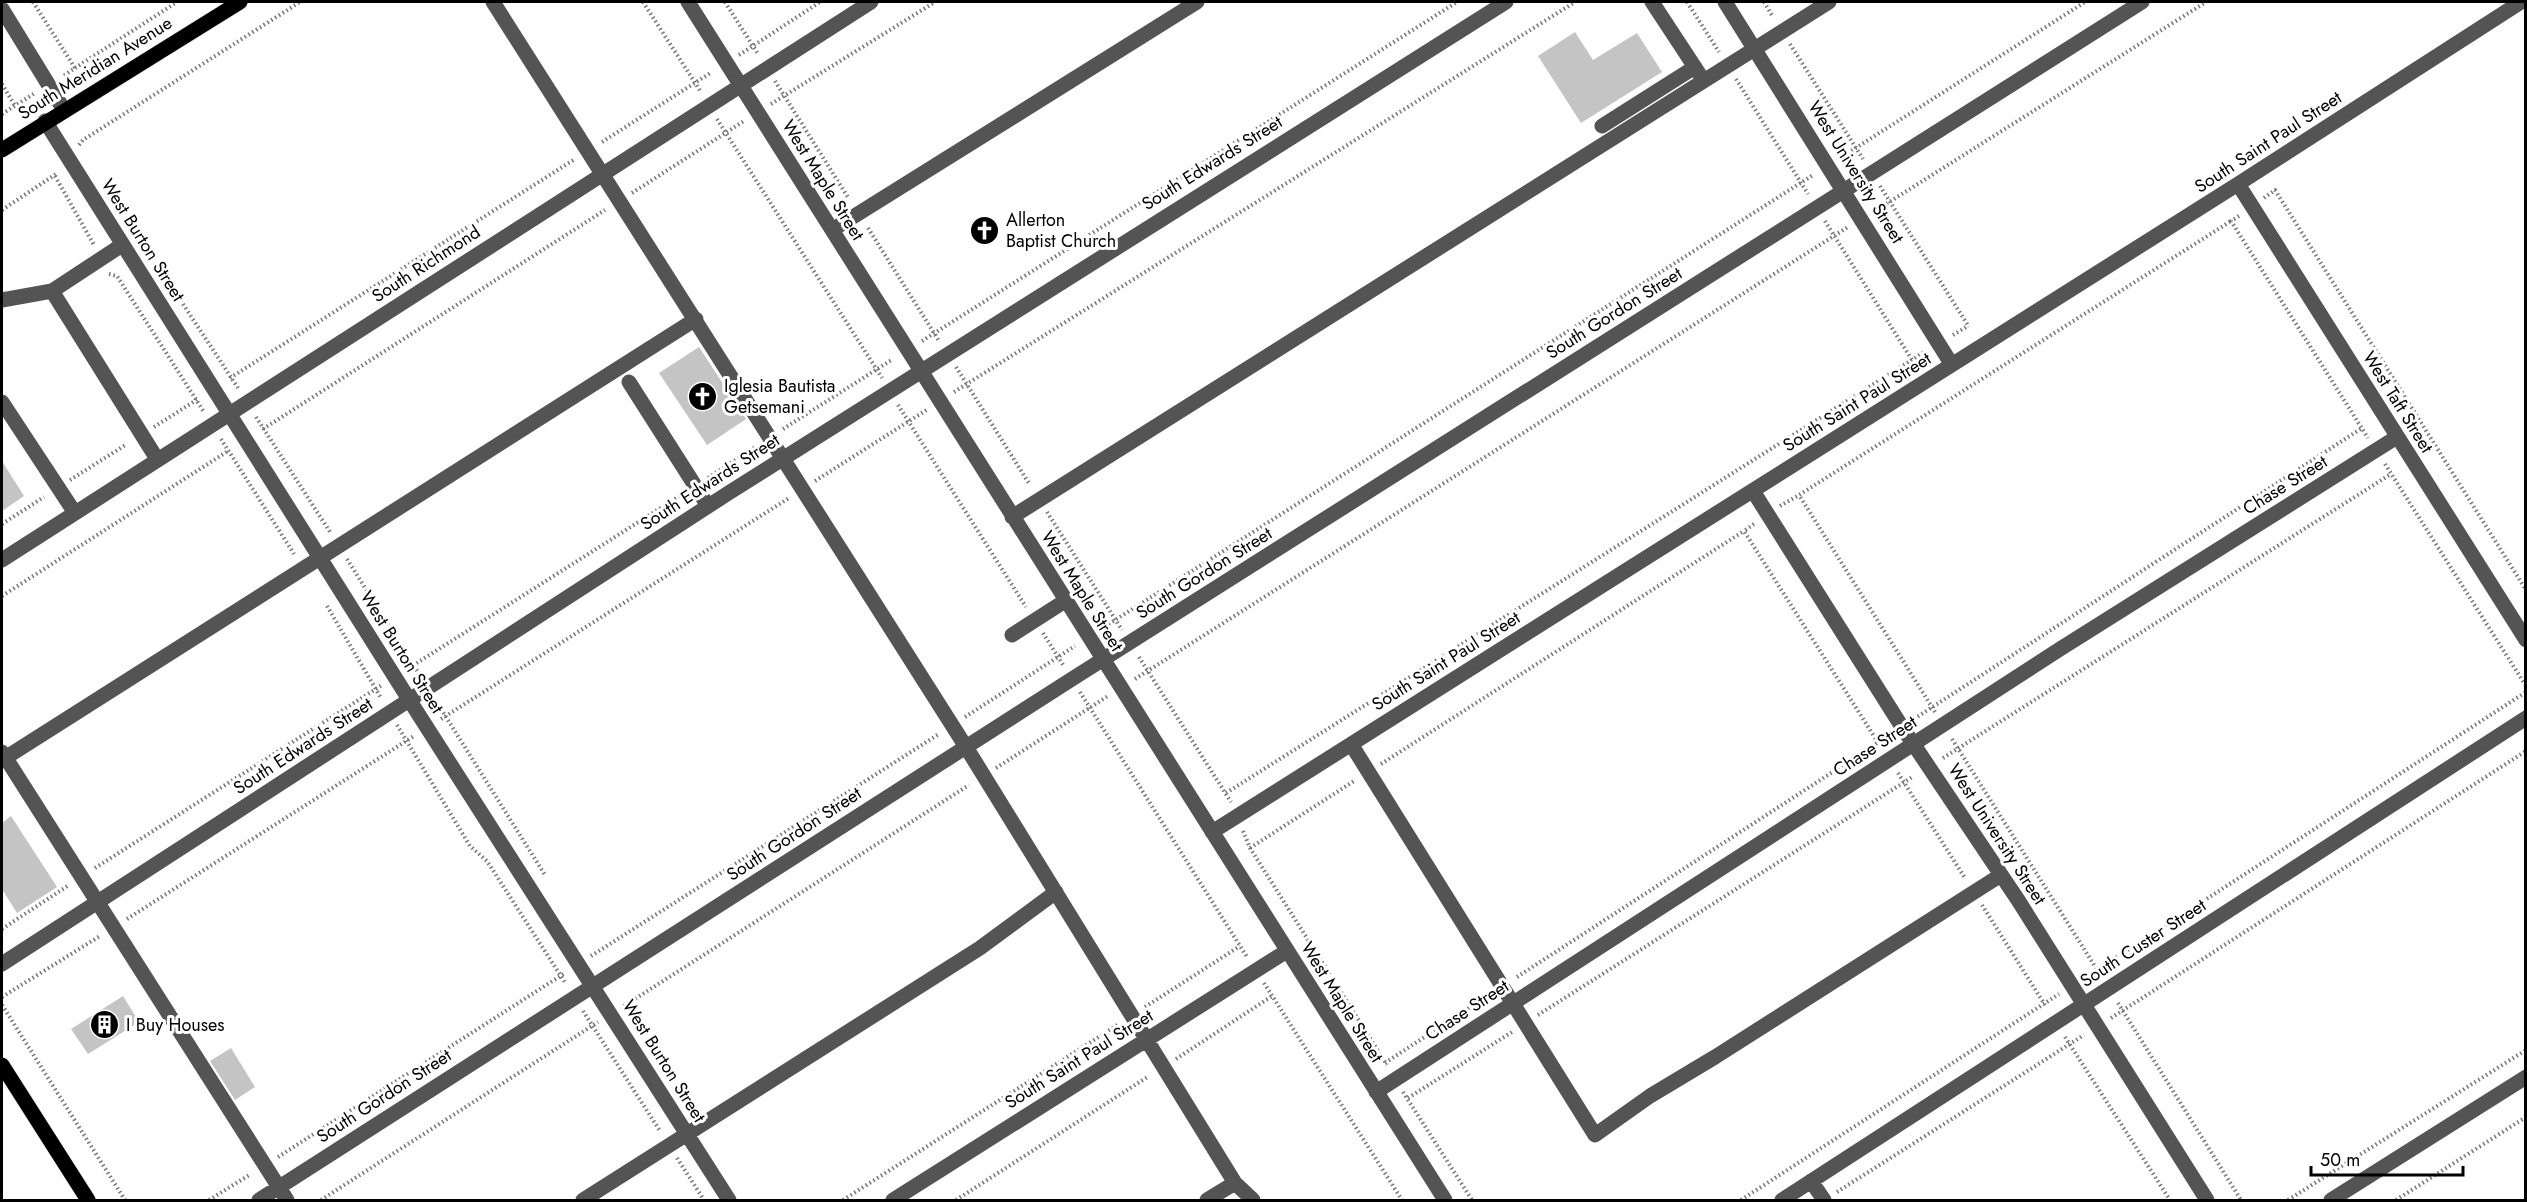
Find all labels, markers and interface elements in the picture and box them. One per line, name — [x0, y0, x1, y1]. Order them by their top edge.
street label: South Meridian Avenue — [13, 10, 177, 126]
street label: South Saint Paul Street — [2189, 84, 2347, 199]
street label: West University Street — [1802, 96, 1911, 249]
street label: South Edwards Street — [1137, 109, 1288, 217]
street label: West Maple Street — [775, 115, 871, 246]
street label: West Burton Street — [95, 174, 192, 307]
place label: Allerton Baptist Church — [1006, 207, 1116, 254]
church icon: Allerton Baptist Church — [969, 214, 1001, 246]
street label: South Richmond — [367, 219, 485, 309]
street label: South Gordon Street — [1541, 260, 1688, 365]
street label: South Saint Paul Street — [1778, 345, 1937, 458]
street label: West Taft Street — [2356, 346, 2440, 459]
place label: Iglesia Bautista Getsemani — [724, 373, 835, 420]
church icon: Iglesia Bautista Getsemani — [687, 380, 719, 412]
street label: South Edwards Street — [635, 427, 785, 537]
street label: Chase Street — [2238, 448, 2333, 521]
street label: South Gordon Street — [1131, 520, 1278, 625]
street label: West Maple Street — [1034, 526, 1130, 657]
street label: West Burton Street — [354, 586, 451, 719]
street label: South Saint Paul Street — [1367, 604, 1526, 717]
street label: South Edwards Street — [228, 691, 378, 801]
street label: Chase Street — [1828, 709, 1923, 783]
street label: West University Street — [1942, 758, 2053, 910]
street label: South Gordon Street — [721, 780, 867, 887]
street label: South Custer Street — [2075, 892, 2212, 994]
street label: West Maple Street — [1294, 937, 1390, 1068]
street label: Chase Street — [1420, 973, 1515, 1047]
street label: West Burton Street — [616, 995, 713, 1128]
street label: South Saint Paul Street — [1000, 1002, 1159, 1115]
building icon: I Buy Houses — [89, 1009, 121, 1041]
place label: I Buy Houses — [126, 1012, 225, 1038]
street label: South Gordon Street — [311, 1042, 457, 1149]
scale bar — [2311, 1139, 2462, 1177]
text: 50 m — [2320, 1147, 2360, 1173]

